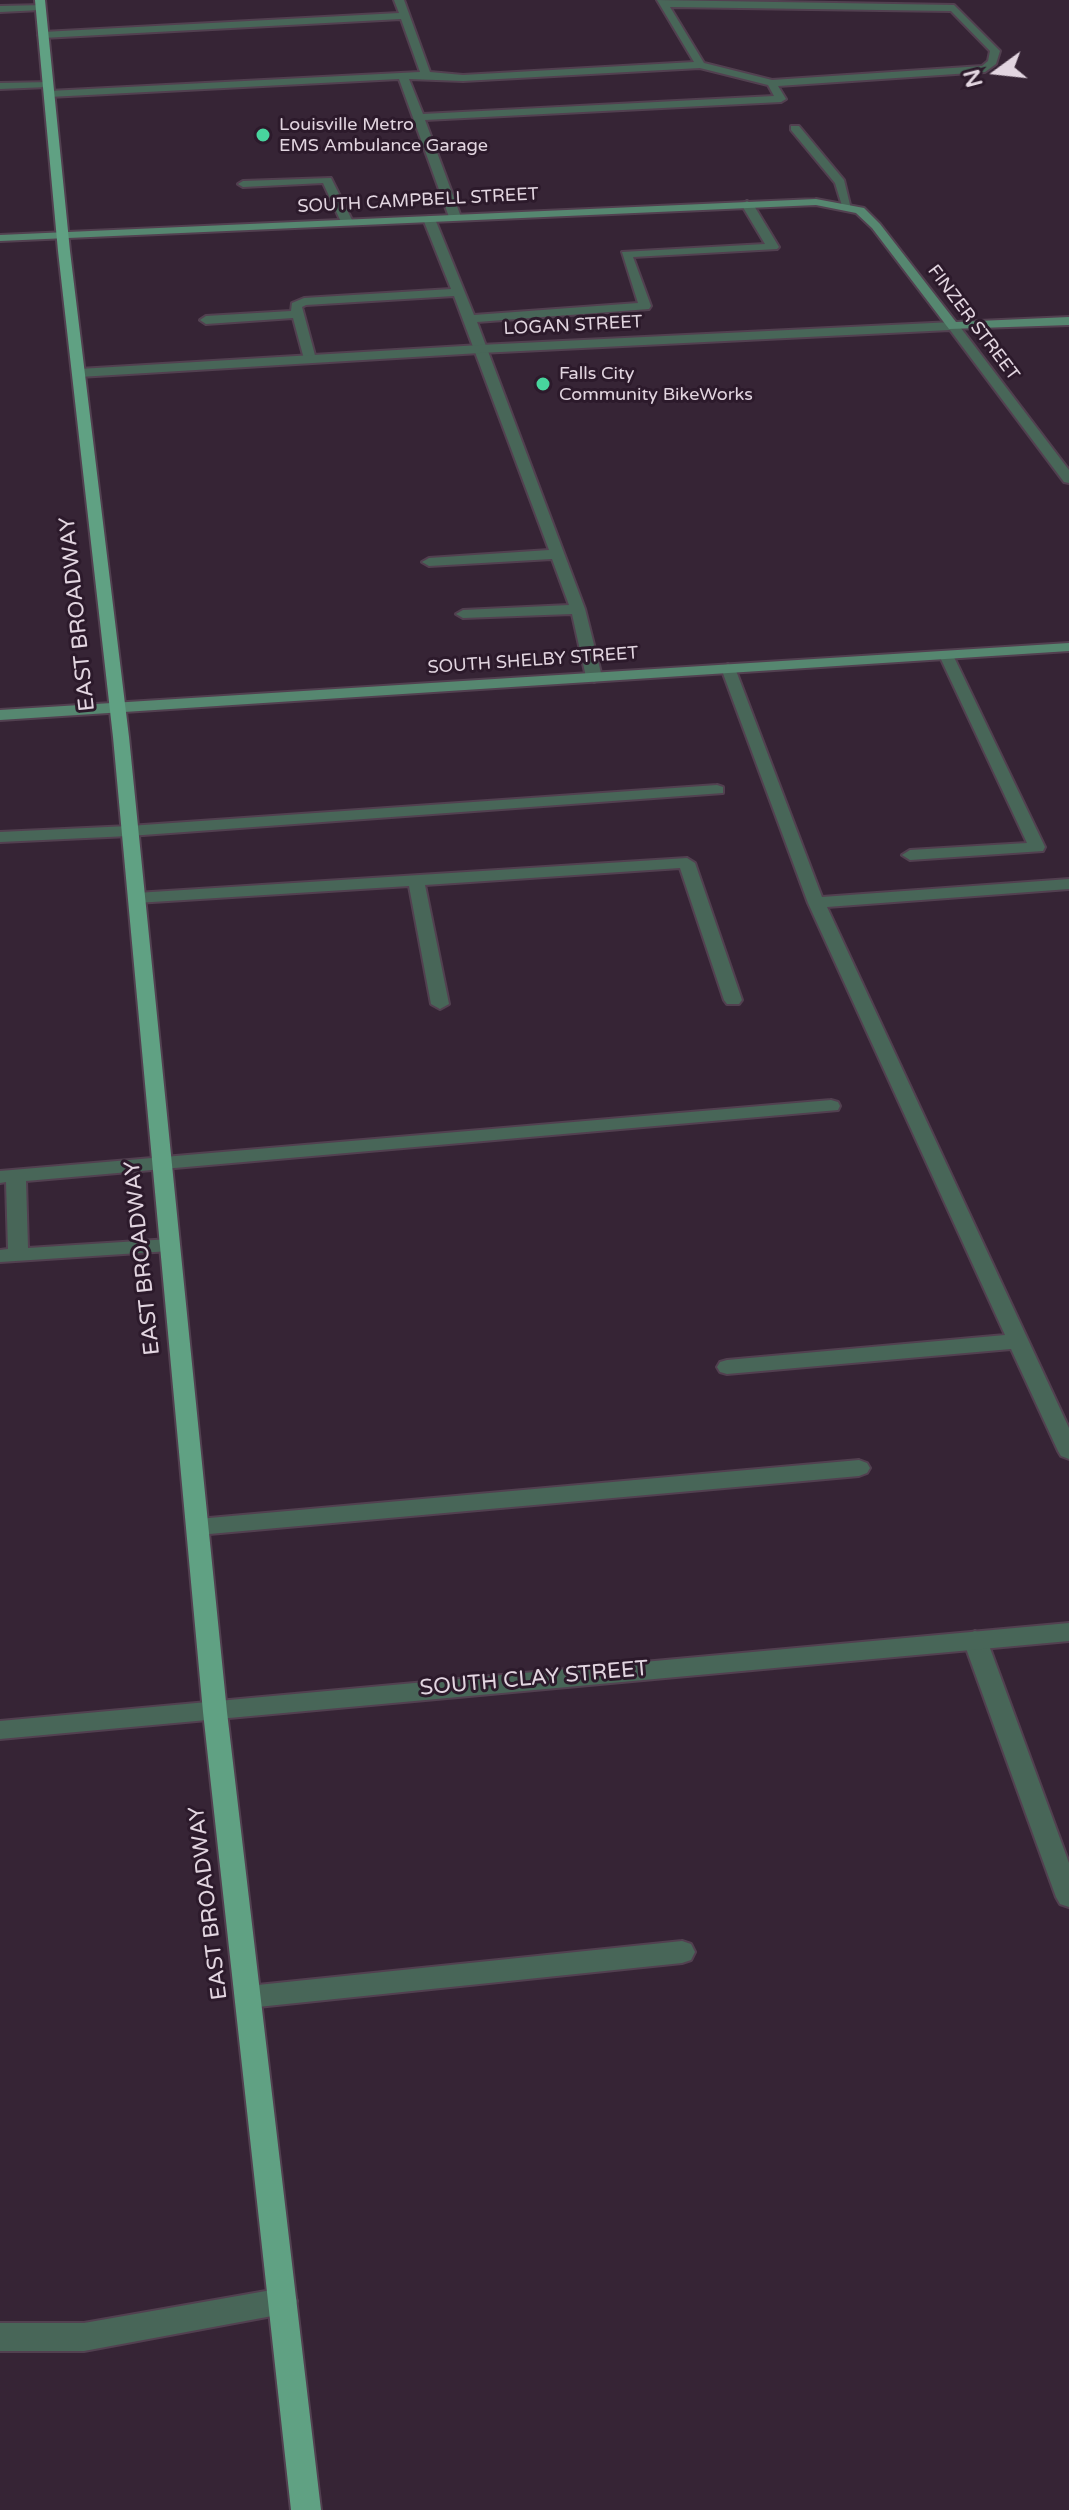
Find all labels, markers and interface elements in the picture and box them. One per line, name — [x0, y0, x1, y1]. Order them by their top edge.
north arrow — [957, 32, 1037, 112]
text: N — [959, 66, 989, 90]
place label: Louisville Metro EMS Ambulance Garage — [279, 114, 488, 156]
marker: Louisville Metro EMS Ambulance Garage — [254, 126, 272, 144]
street label: SOUTH CAMPBELL STREET — [297, 184, 539, 218]
street label: FINZER STREET — [923, 261, 1023, 385]
street label: LOGAN STREET — [503, 312, 643, 340]
place label: Falls City Community BikeWorks — [559, 363, 753, 406]
marker: Falls City Community BikeWorks — [534, 375, 552, 393]
street label: EAST BROADWAY — [55, 516, 101, 712]
street label: SOUTH SHELBY STREET — [427, 643, 639, 679]
street label: EAST BROADWAY — [120, 1160, 166, 1356]
street label: SOUTH CLAY STREET — [419, 1656, 649, 1702]
street label: EAST BROADWAY — [184, 1805, 234, 2001]

